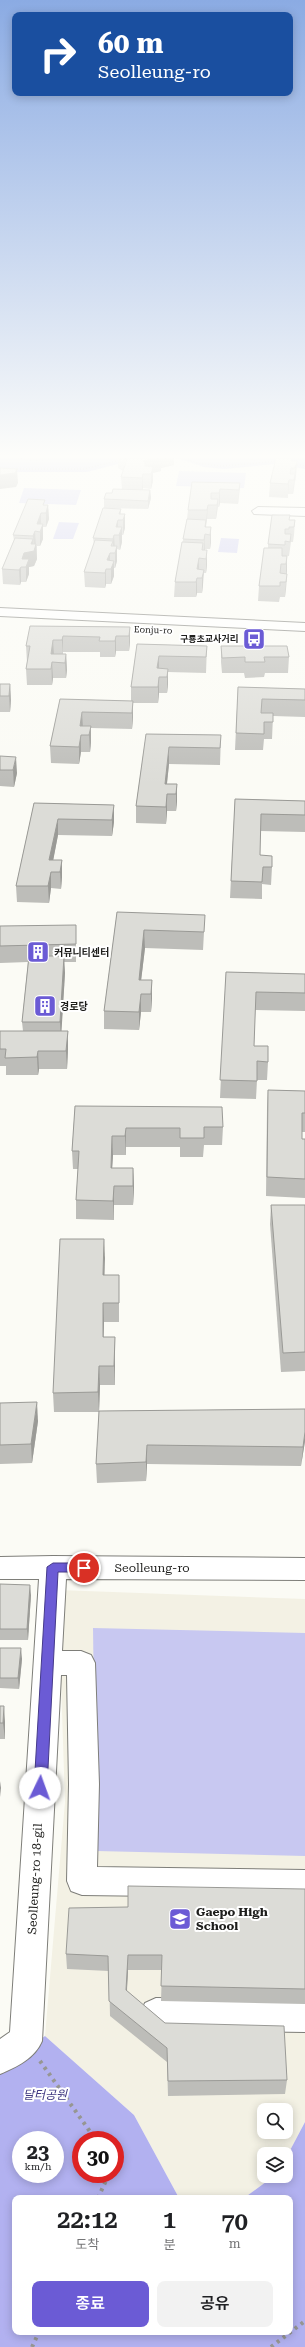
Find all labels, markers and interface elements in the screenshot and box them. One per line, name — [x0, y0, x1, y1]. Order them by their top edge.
text: 60 m — [98, 27, 163, 60]
icon: right — [32, 28, 84, 80]
text: Seolleung-ro — [98, 61, 211, 82]
street label: Eonju-ro — [134, 624, 173, 636]
bus stop icon: 구룡초교사거리 — [241, 626, 267, 652]
place label: 구룡초교사거리 — [180, 634, 238, 644]
building icon: 커뮤니티센터 — [25, 939, 51, 965]
place label: 커뮤니티센터 — [54, 947, 109, 958]
building icon: 경로당 — [32, 993, 58, 1019]
place label: 경로당 — [60, 1001, 88, 1012]
pin — [67, 1551, 101, 1585]
icon: arrive — [73, 1557, 95, 1579]
street label: Seolleung-ro — [114, 1561, 190, 1575]
position arrow — [19, 1767, 61, 1809]
street label: Seolleung-ro 18-gil — [25, 1823, 45, 1935]
place label: Gaepo High School — [196, 1905, 268, 1933]
school or university icon: Gaepo High School — [167, 1906, 193, 1932]
park label: 달터공원 — [23, 2088, 68, 2102]
map controls — [257, 2103, 293, 2183]
button: search — [257, 2103, 293, 2139]
speed limit sign: 30 — [72, 2131, 124, 2183]
text: 23 — [27, 2140, 49, 2164]
button: layers — [257, 2147, 293, 2183]
text: km/h — [25, 2161, 51, 2172]
text: 22:12 — [57, 2206, 118, 2234]
text: 1 — [163, 2206, 176, 2234]
text: 70 — [221, 2208, 248, 2236]
text: m — [229, 2236, 241, 2251]
text: 도착 — [75, 2237, 99, 2252]
text: 분 — [163, 2237, 175, 2252]
button: 종료 — [32, 2281, 149, 2327]
button: 공유 — [157, 2281, 273, 2327]

